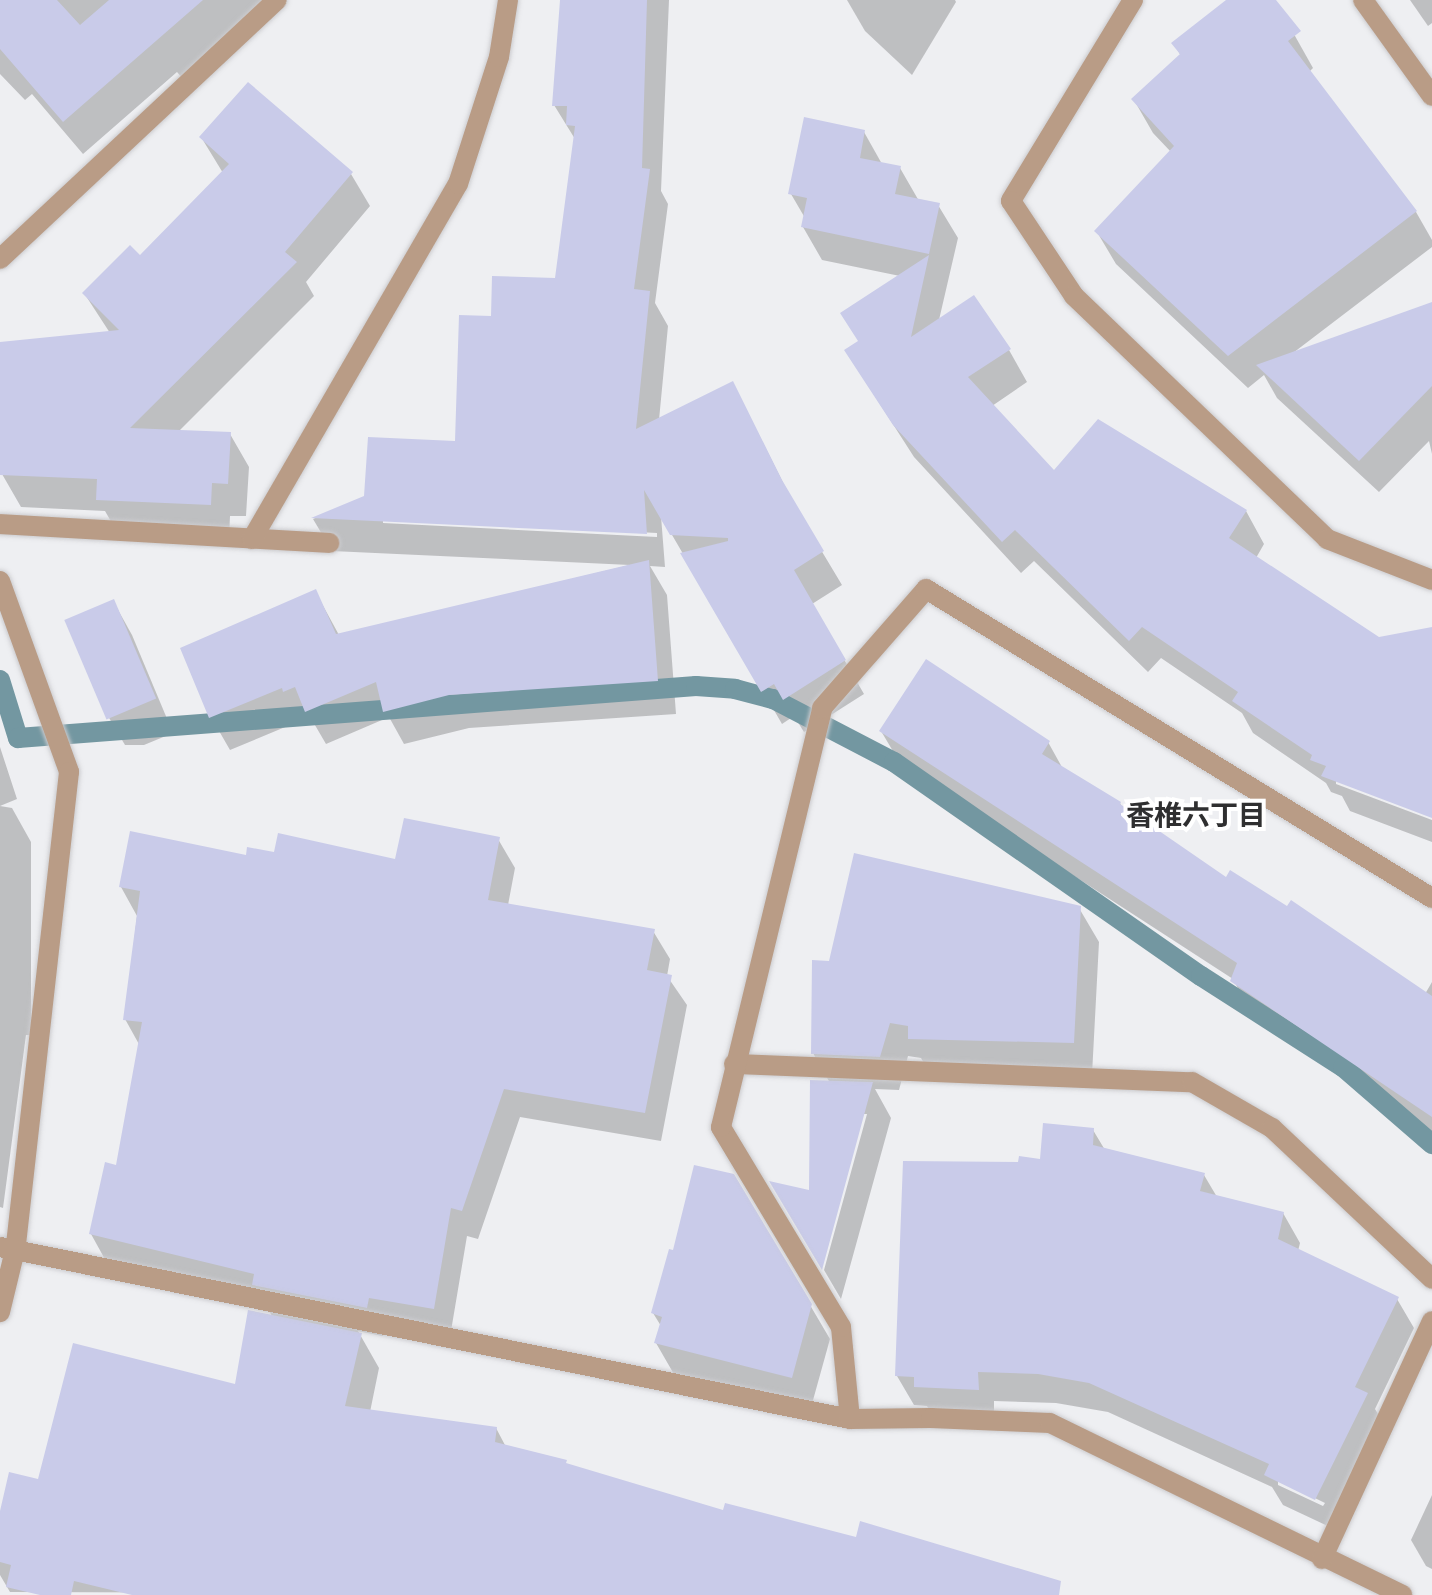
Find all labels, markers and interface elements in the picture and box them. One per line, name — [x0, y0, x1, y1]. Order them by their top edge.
district label: 香椎六丁目 — [1126, 798, 1266, 832]

